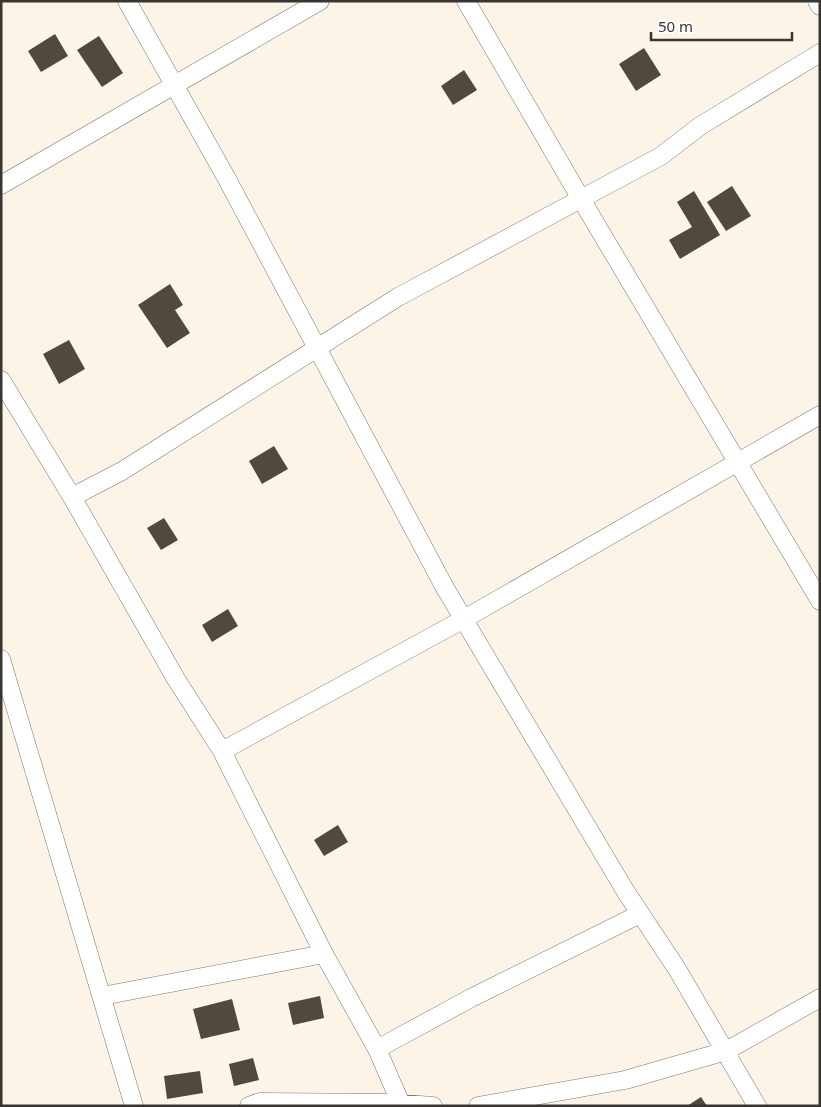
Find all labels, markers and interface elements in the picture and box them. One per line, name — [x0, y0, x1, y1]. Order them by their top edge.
scale bar — [651, 10, 792, 42]
text: 50 m — [658, 16, 693, 36]

